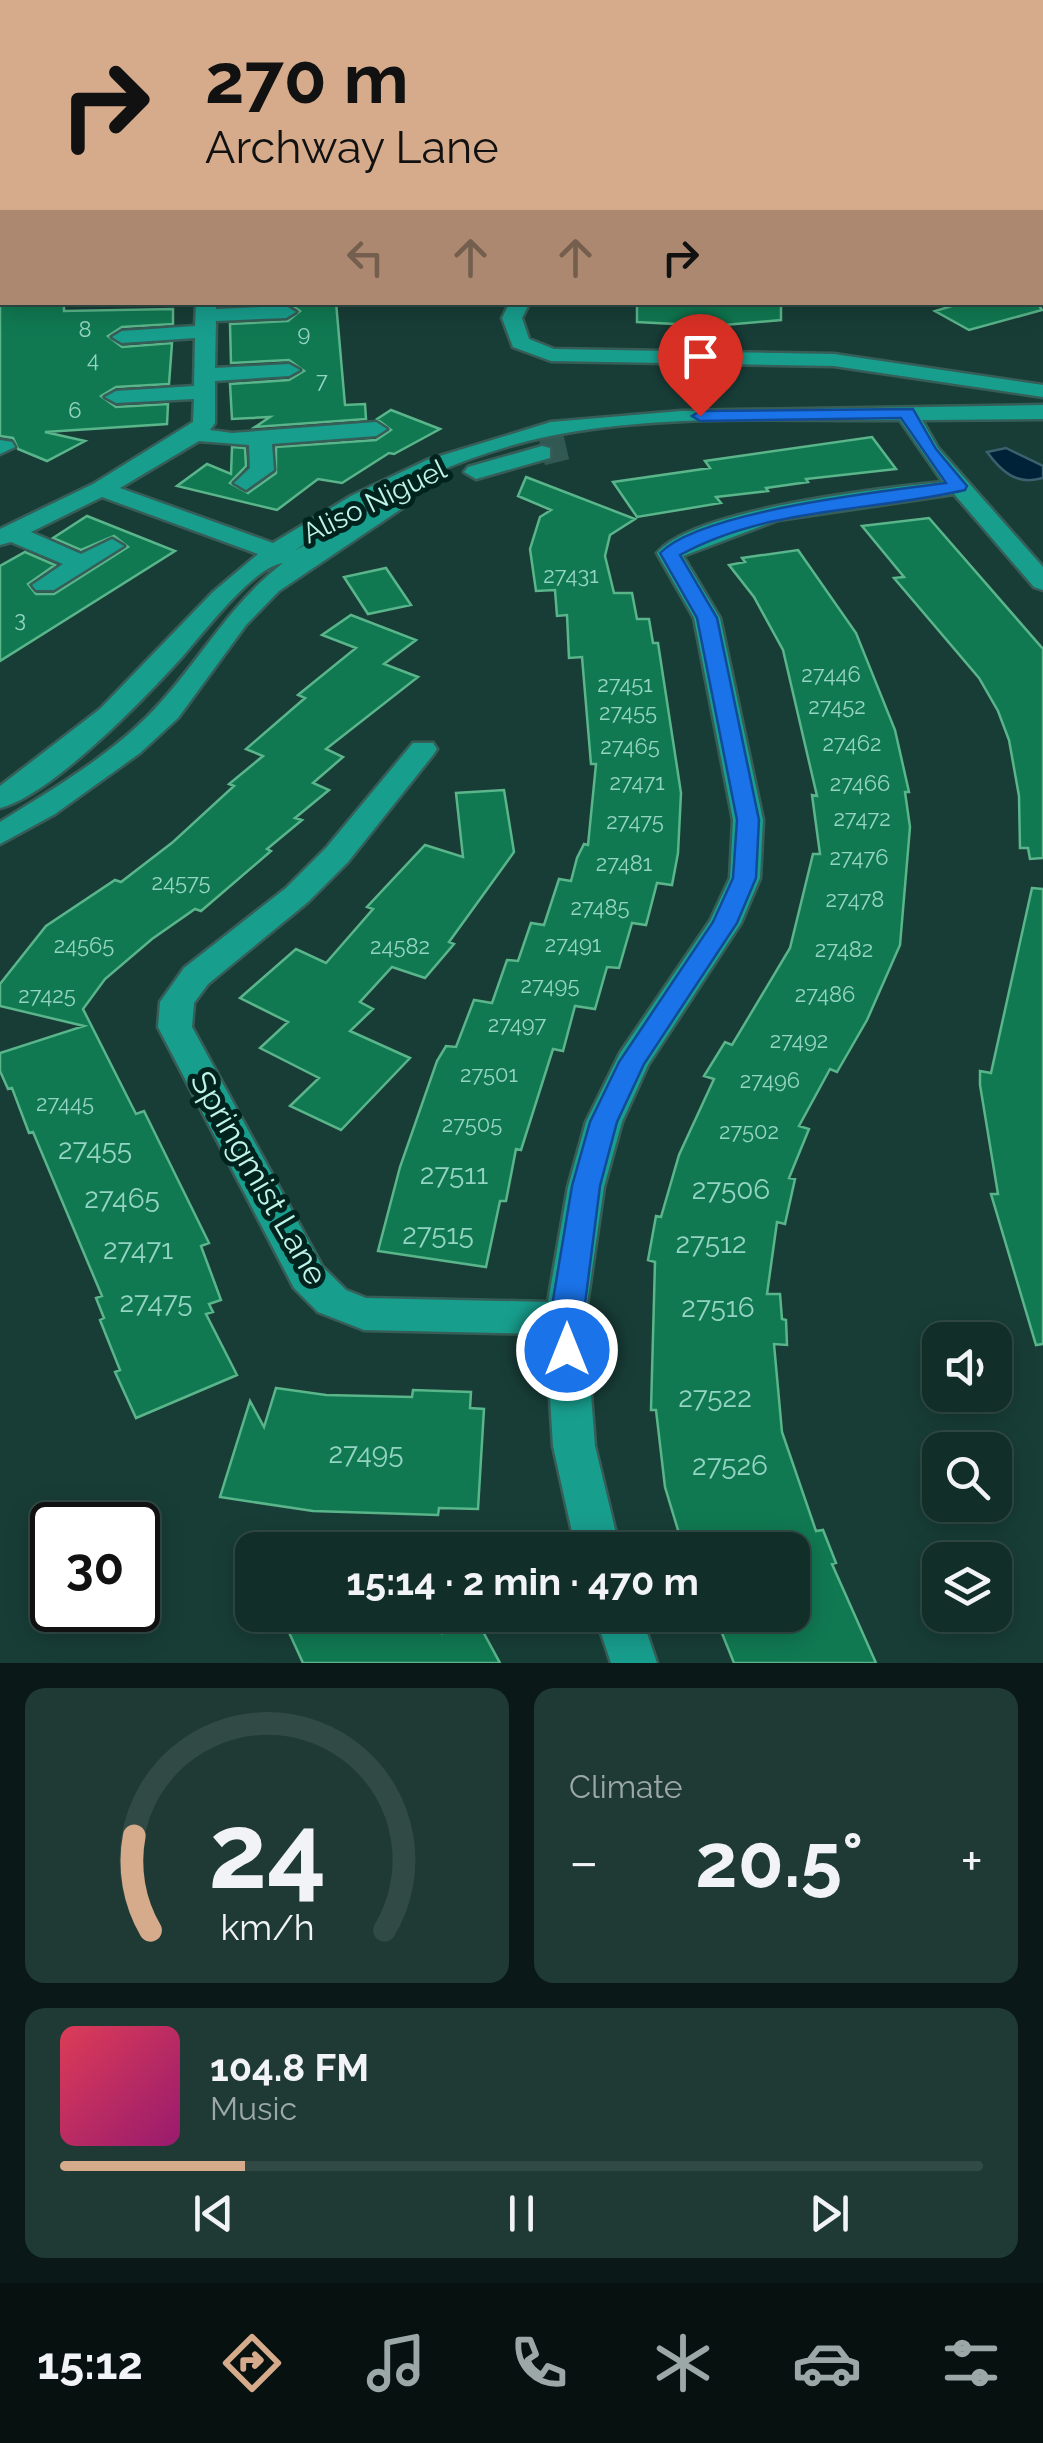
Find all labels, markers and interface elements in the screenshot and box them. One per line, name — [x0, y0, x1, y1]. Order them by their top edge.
text: 270 m — [205, 37, 409, 119]
icon: right — [40, 40, 170, 170]
text: Archway Lane — [205, 121, 499, 174]
icon: left — [338, 230, 393, 285]
icon: ahead — [443, 230, 498, 285]
icon: ahead — [548, 230, 603, 285]
icon: right — [653, 230, 708, 285]
pin — [658, 314, 743, 417]
house number: 8 — [78, 316, 92, 342]
house number: 9 — [298, 320, 310, 346]
icon: arrive — [673, 329, 728, 384]
house number: 4 — [87, 346, 99, 372]
house number: 7 — [316, 367, 328, 393]
house number: 6 — [68, 397, 82, 423]
street label: Aliso Niguel — [297, 452, 452, 550]
house number: 27431 — [543, 562, 599, 588]
house number: 3 — [14, 606, 26, 632]
house number: 27446 — [801, 661, 861, 687]
house number: 27451 — [597, 671, 653, 697]
house number: 27452 — [808, 693, 866, 719]
house number: 27455 — [599, 699, 657, 725]
house number: 27462 — [823, 730, 881, 756]
house number: 27465 — [600, 733, 660, 759]
house number: 27471 — [609, 769, 665, 795]
house number: 27466 — [830, 770, 890, 796]
house number: 27472 — [833, 805, 891, 831]
house number: 27475 — [606, 808, 664, 834]
house number: 27476 — [829, 844, 889, 870]
house number: 27481 — [596, 850, 652, 876]
house number: 24575 — [152, 869, 210, 895]
house number: 27478 — [826, 886, 884, 912]
house number: 27485 — [570, 894, 630, 920]
house number: 27491 — [545, 931, 601, 957]
house number: 24565 — [54, 932, 114, 958]
house number: 24582 — [370, 933, 430, 959]
house number: 27482 — [815, 936, 873, 962]
house number: 27495 — [521, 972, 580, 998]
house number: 27486 — [795, 981, 855, 1007]
house number: 27425 — [18, 982, 76, 1008]
house number: 27497 — [488, 1011, 547, 1037]
house number: 27492 — [770, 1027, 828, 1053]
house number: 27501 — [460, 1061, 518, 1087]
street label: Springmist Lane — [183, 1065, 335, 1291]
house number: 27496 — [740, 1067, 800, 1093]
house number: 27445 — [36, 1090, 94, 1116]
house number: 27505 — [442, 1111, 502, 1137]
house number: 27502 — [719, 1118, 779, 1144]
house number: 27455 — [58, 1133, 132, 1166]
house number: 27511 — [420, 1158, 488, 1191]
house number: 27506 — [692, 1173, 770, 1206]
house number: 27465 — [84, 1182, 160, 1215]
house number: 27515 — [402, 1218, 474, 1251]
house number: 27512 — [676, 1227, 746, 1260]
house number: 27471 — [103, 1233, 173, 1266]
house number: 27475 — [119, 1286, 193, 1319]
house number: 27516 — [681, 1291, 755, 1324]
position arrow — [515, 1298, 619, 1402]
map controls — [922, 1322, 1012, 1632]
button: sound — [922, 1322, 1012, 1412]
house number: 27522 — [678, 1381, 752, 1414]
button: search — [922, 1432, 1012, 1522]
house number: 27495 — [328, 1437, 404, 1470]
house number: 27526 — [692, 1449, 768, 1482]
speed limit sign: 30 — [30, 1502, 160, 1632]
button: layers — [922, 1542, 1012, 1632]
text: 15:14 · 2 min · 470 m — [346, 1559, 699, 1604]
text: Climate — [569, 1768, 683, 1805]
text: 24 — [208, 1790, 326, 1912]
text: 20.5° — [695, 1816, 863, 1905]
text: − — [569, 1829, 599, 1894]
text: + — [960, 1829, 983, 1894]
text: km/h — [220, 1906, 314, 1948]
text: 104.8 FM — [210, 2045, 369, 2090]
text: Music — [210, 2090, 297, 2127]
icon: previous — [186, 2186, 241, 2241]
icon: pause — [494, 2186, 549, 2241]
icon: next — [802, 2186, 857, 2241]
icon: directions — [217, 2328, 287, 2398]
icon: music — [361, 2328, 431, 2398]
icon: phone — [504, 2328, 574, 2398]
icon: climate — [648, 2328, 718, 2398]
icon: car — [792, 2328, 862, 2398]
icon: filters — [936, 2328, 1006, 2398]
text: 15:12 — [37, 2337, 143, 2390]

